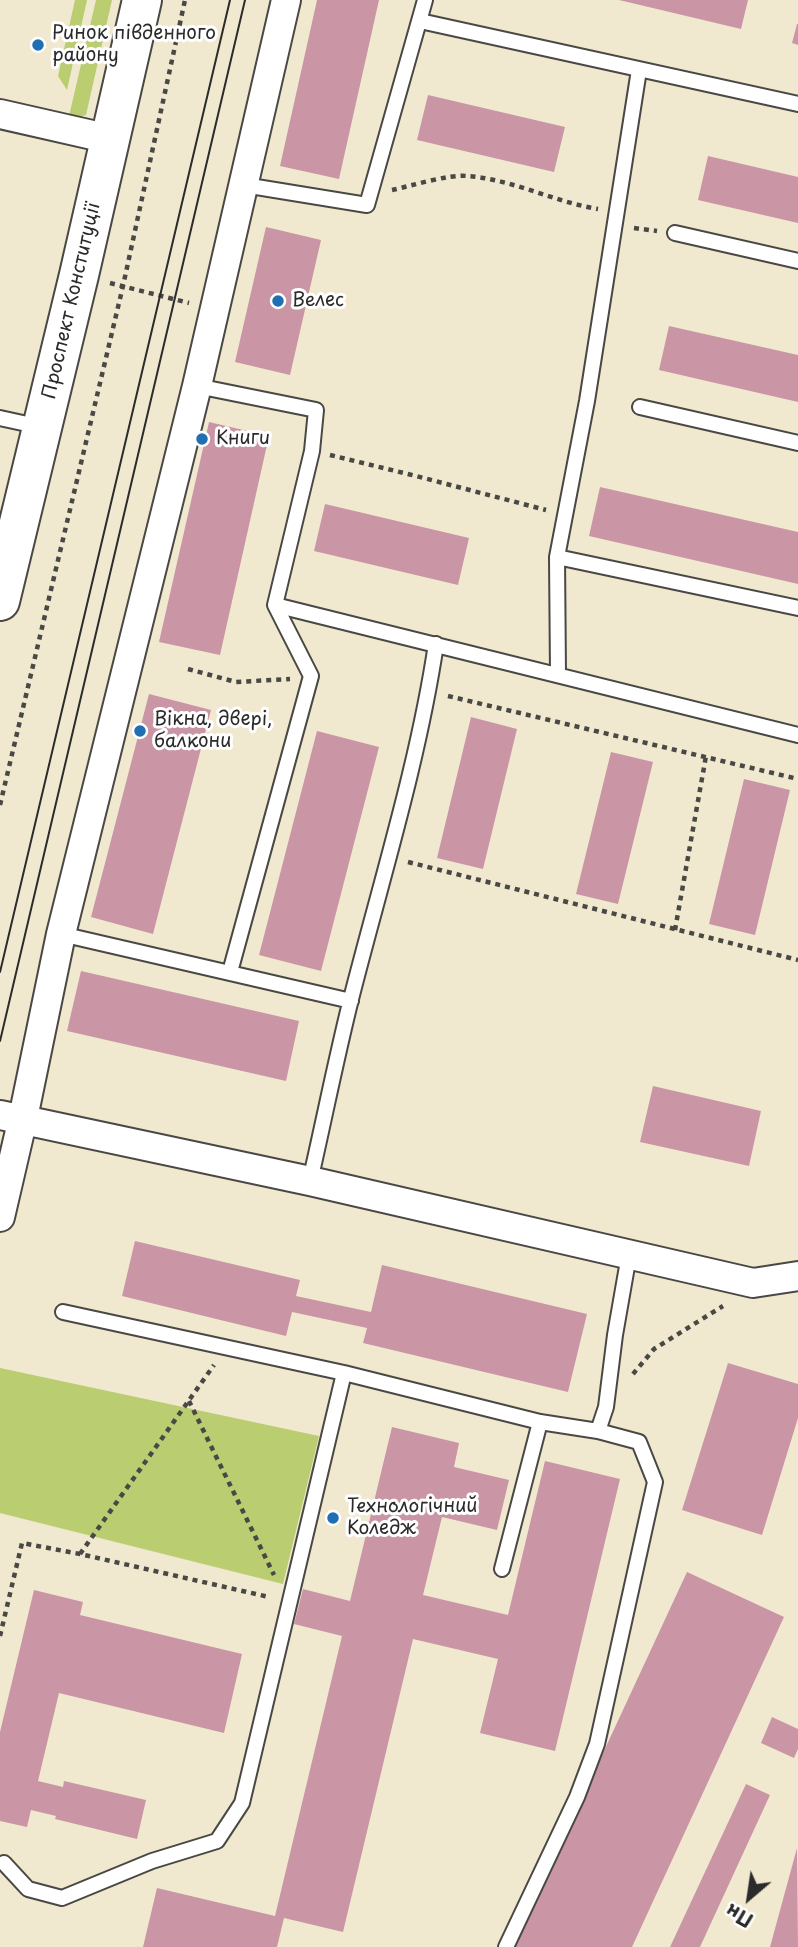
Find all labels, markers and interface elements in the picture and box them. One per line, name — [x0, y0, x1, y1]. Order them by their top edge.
place label: Ринок південного району — [52, 23, 216, 67]
marker: Ринок південного району — [30, 37, 46, 53]
street label: Проспект Конституції — [38, 201, 106, 401]
place label: Велес — [292, 290, 344, 312]
marker: Велес — [270, 293, 286, 309]
place label: Книги — [216, 428, 270, 450]
marker: Книги — [194, 431, 210, 447]
place label: Вікна, двері, балкони — [154, 709, 272, 753]
marker: Вікна, двері, балкони — [132, 723, 148, 739]
place label: Технологічний Коледж — [347, 1496, 478, 1540]
marker: Технологічний Коледж — [325, 1510, 341, 1526]
north arrow — [714, 1863, 784, 1933]
text: Пн — [720, 1897, 758, 1935]

